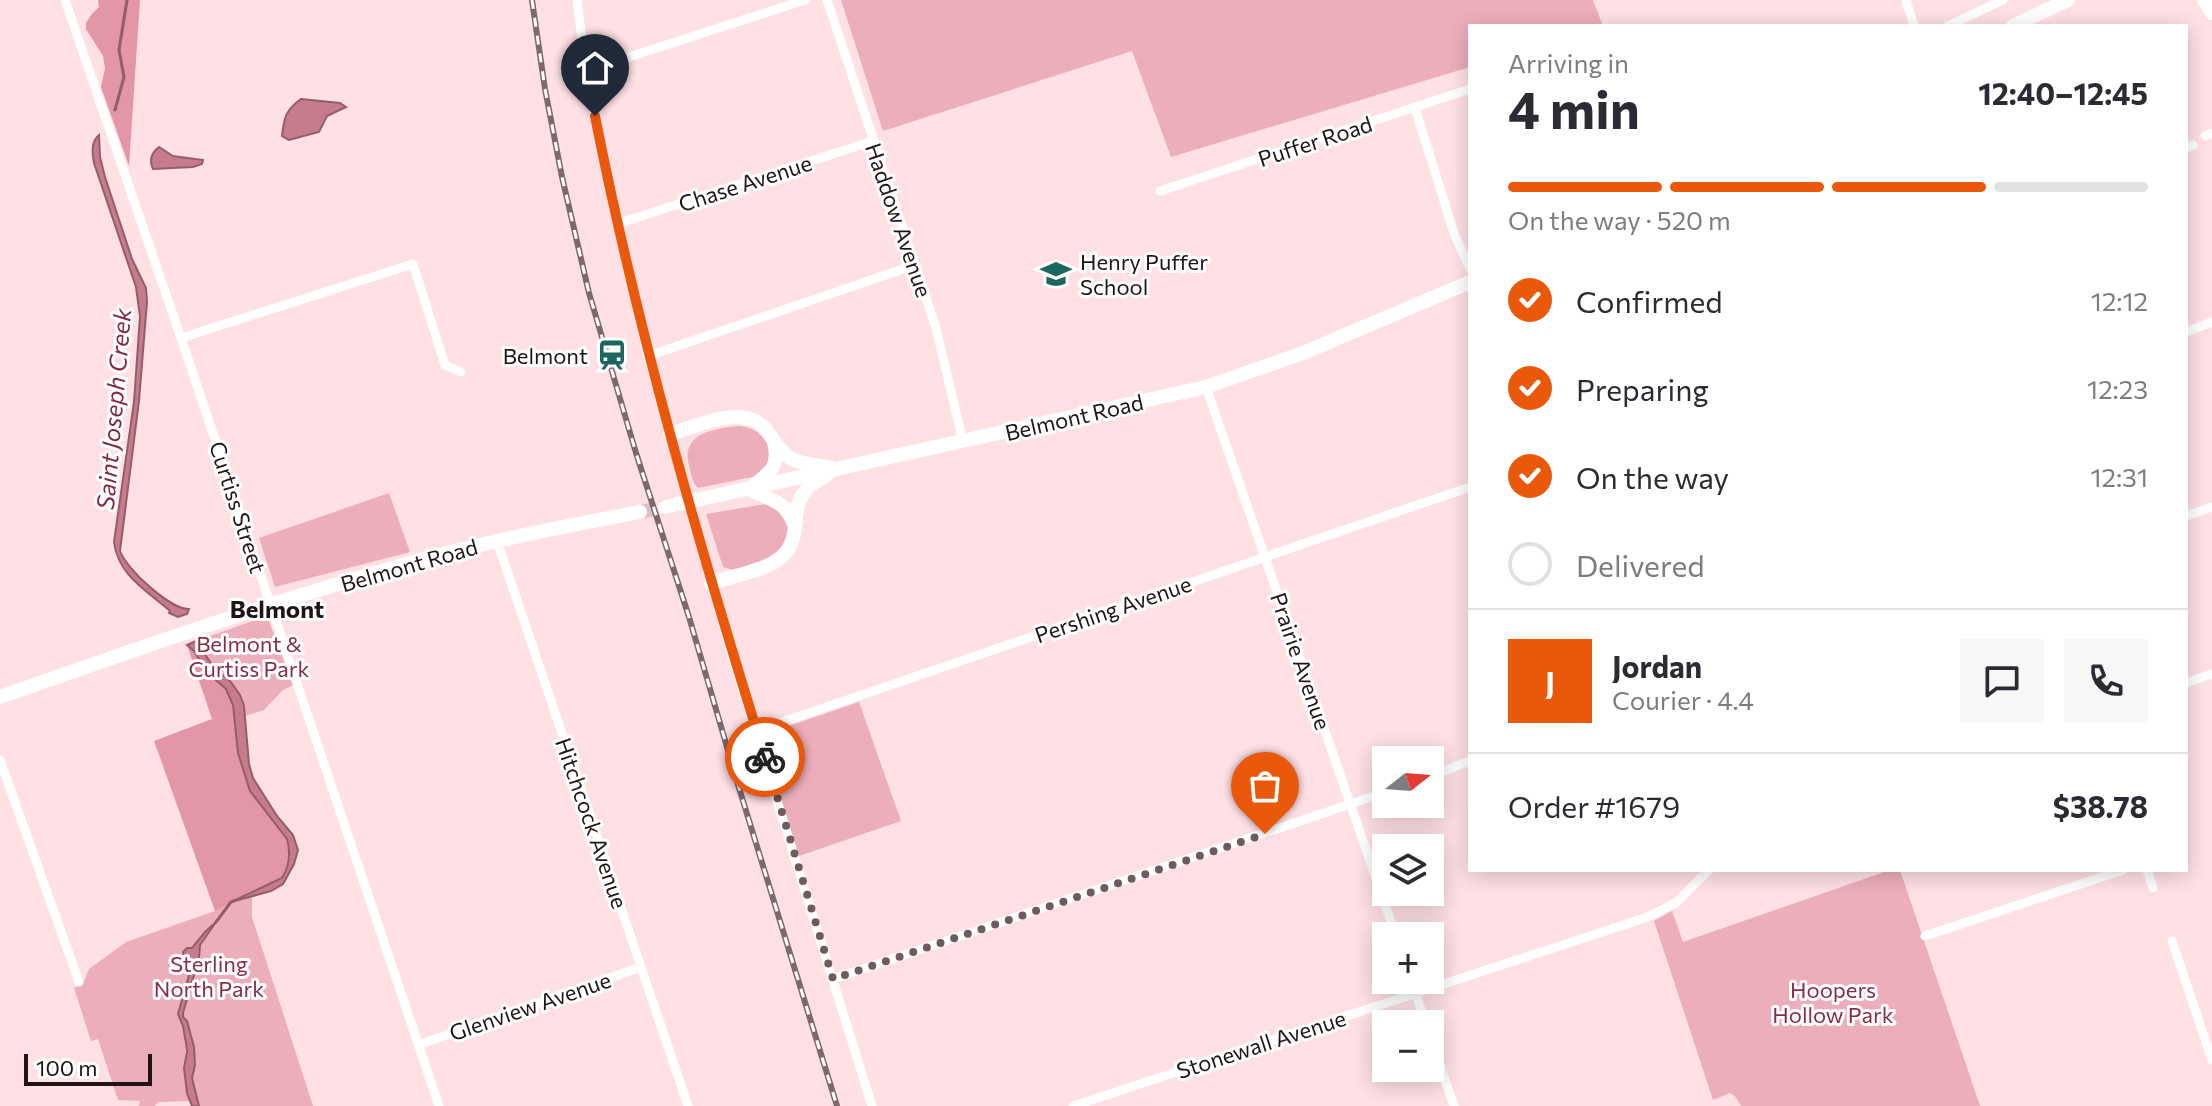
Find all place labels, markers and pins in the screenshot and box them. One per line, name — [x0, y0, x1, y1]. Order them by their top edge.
pin — [561, 34, 629, 116]
place label: Henry Puffer School — [1080, 248, 1208, 300]
school or university icon: Henry Puffer School — [1039, 257, 1073, 291]
station icon: Belmont — [595, 338, 629, 372]
place label: Belmont — [503, 342, 588, 369]
pin — [1231, 752, 1299, 834]

